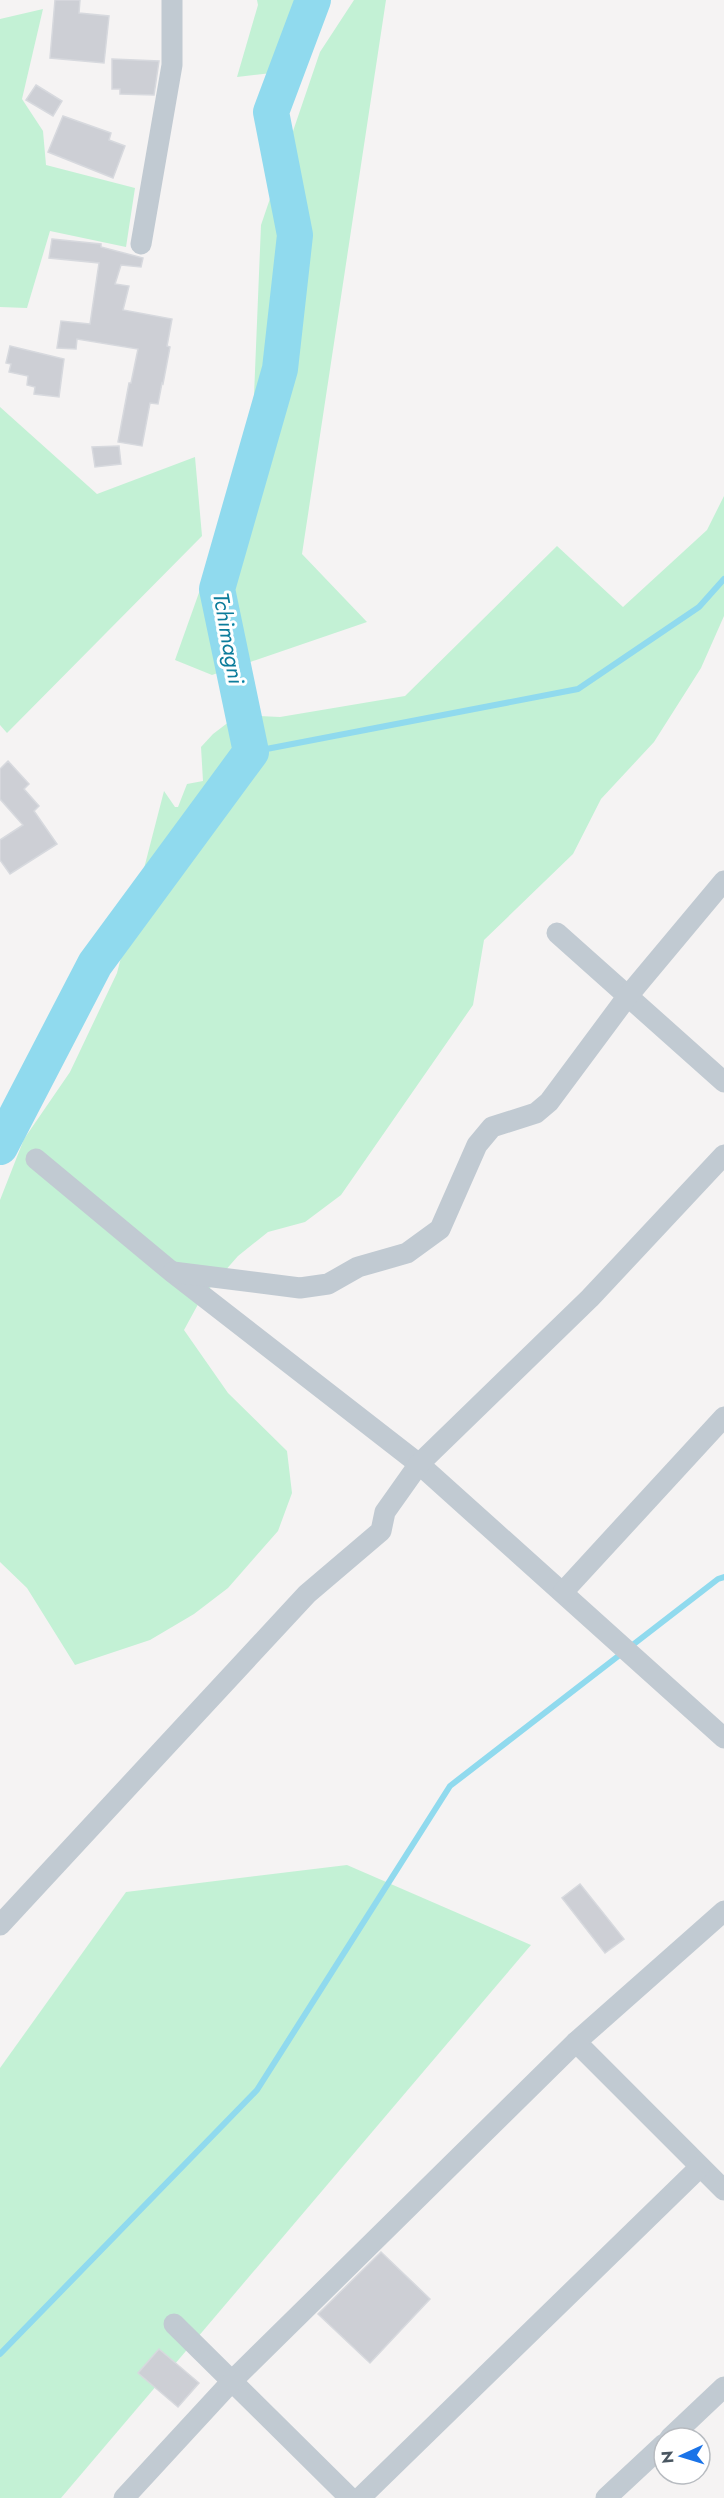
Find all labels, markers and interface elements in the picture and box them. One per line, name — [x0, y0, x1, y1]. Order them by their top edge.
water label: Tchimagni — [205, 590, 253, 687]
north arrow — [652, 2426, 712, 2486]
text: N — [656, 2450, 679, 2464]

